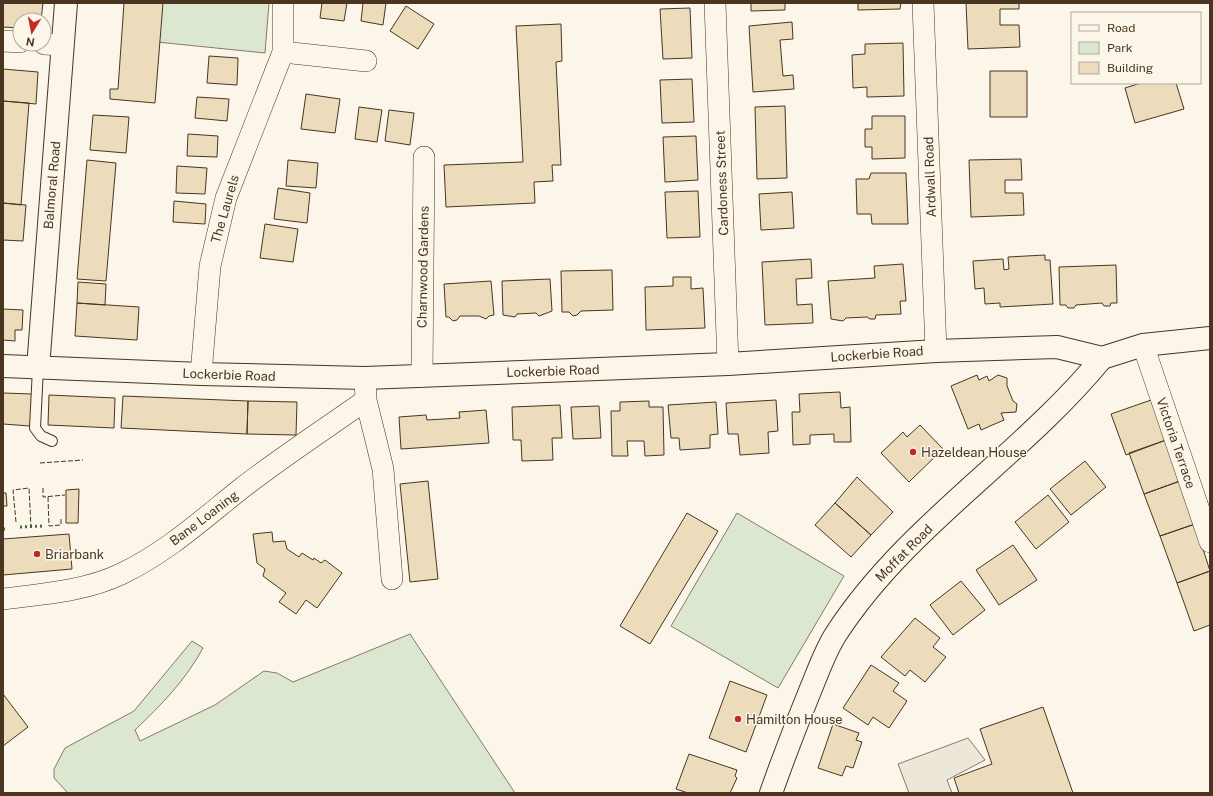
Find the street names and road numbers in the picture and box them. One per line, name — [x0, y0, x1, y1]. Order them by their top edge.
street label: Cardoness Street — [713, 130, 731, 236]
street label: Ardwall Road — [921, 136, 939, 218]
street label: Balmoral Road — [41, 140, 63, 230]
street label: The Laurels — [208, 173, 242, 245]
street label: Charnwood Gardens — [414, 206, 432, 328]
street label: Lockerbie Road — [830, 343, 924, 365]
street label: Lockerbie Road — [506, 362, 600, 380]
street label: Lockerbie Road — [182, 366, 276, 384]
street label: Victoria Terrace — [1153, 396, 1199, 490]
street label: Bane Loaning — [167, 487, 241, 549]
street label: Moffat Road — [872, 521, 936, 585]

